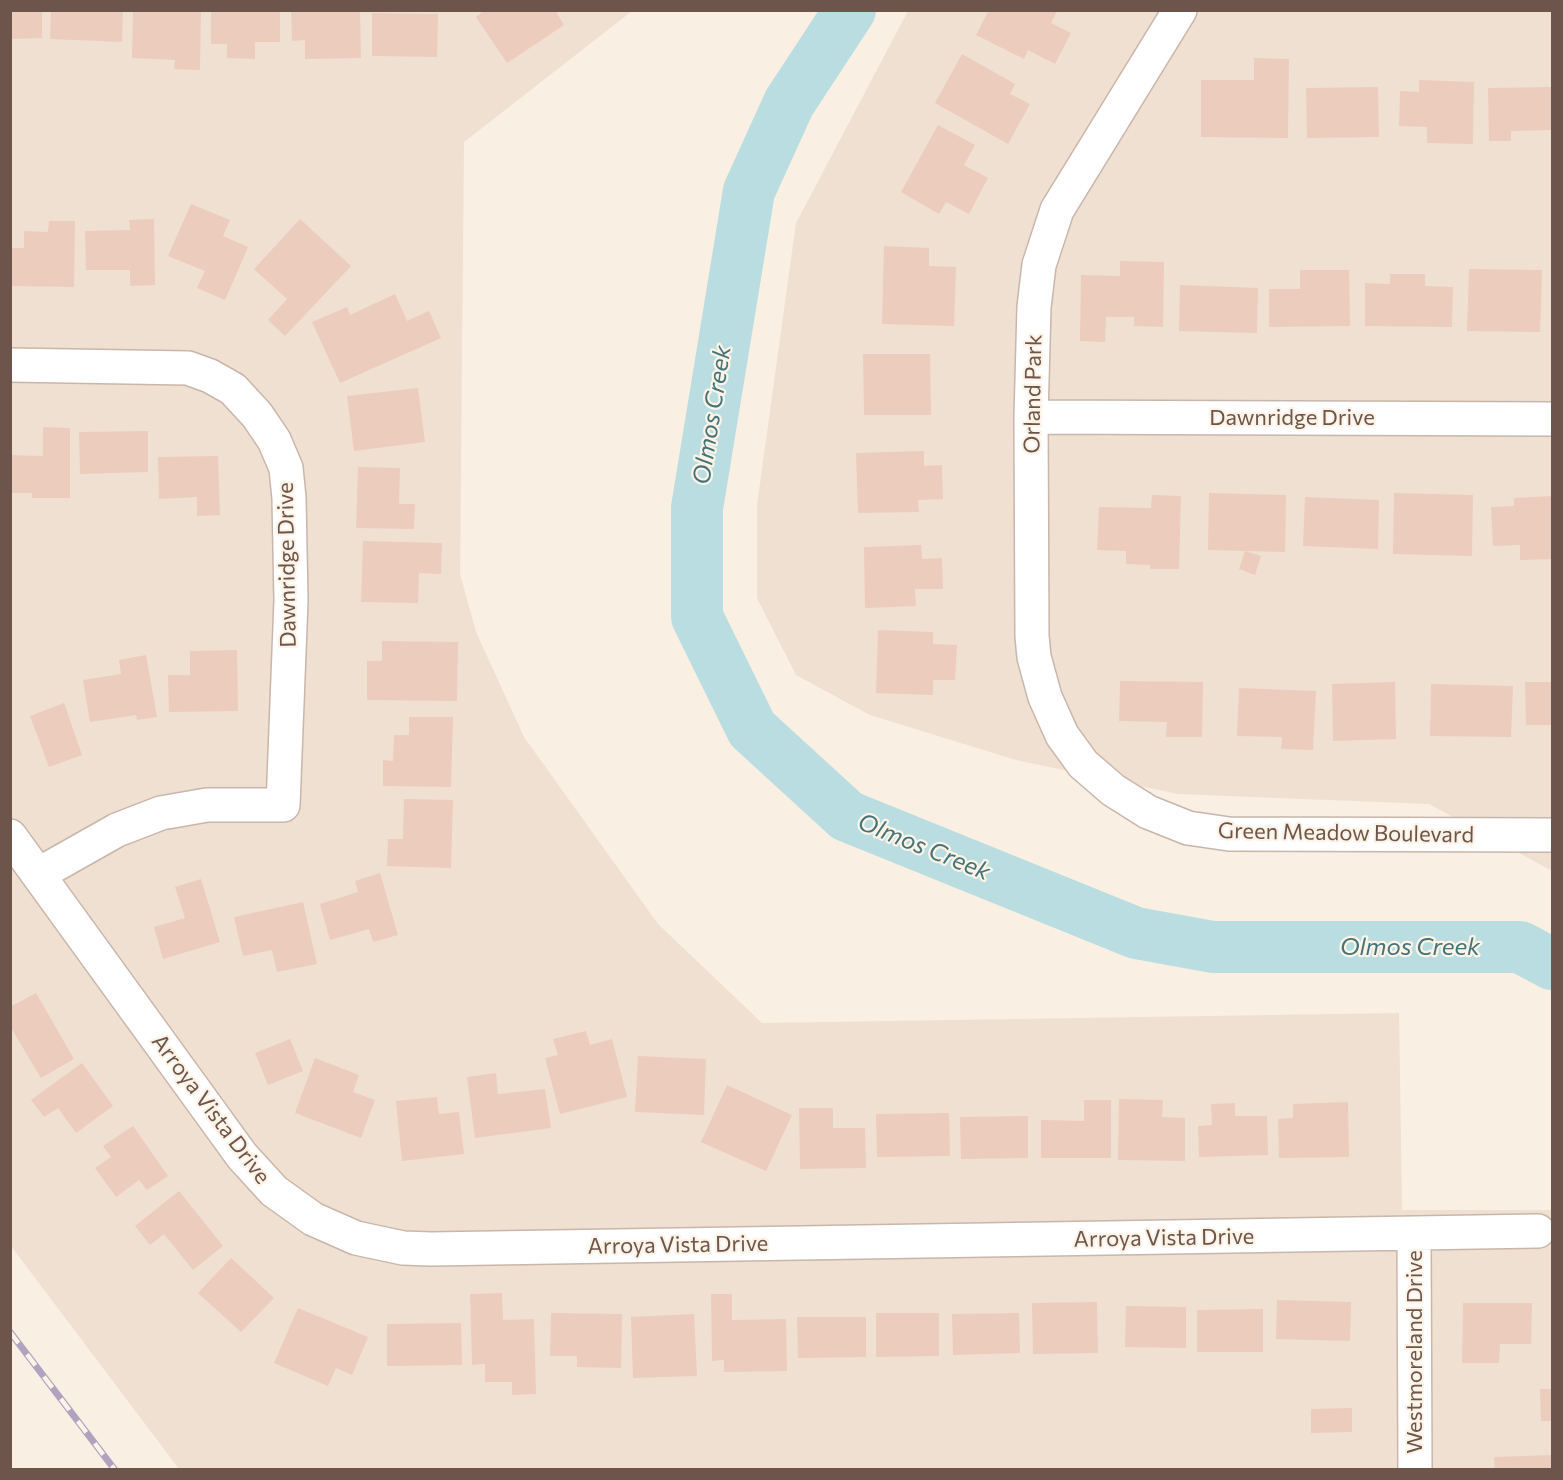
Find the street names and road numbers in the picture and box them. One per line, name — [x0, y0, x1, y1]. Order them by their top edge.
street label: Orland Park — [1019, 334, 1047, 454]
street label: Dawnridge Drive — [1209, 405, 1375, 431]
street label: Dawnridge Drive — [272, 482, 302, 648]
street label: Green Meadow Boulevard — [1218, 818, 1474, 848]
street label: Arroya Vista Drive — [146, 1029, 276, 1189]
street label: Arroya Vista Drive — [1073, 1223, 1255, 1253]
street label: Arroya Vista Drive — [587, 1230, 769, 1260]
street label: Westmoreland Drive — [1402, 1250, 1428, 1454]

